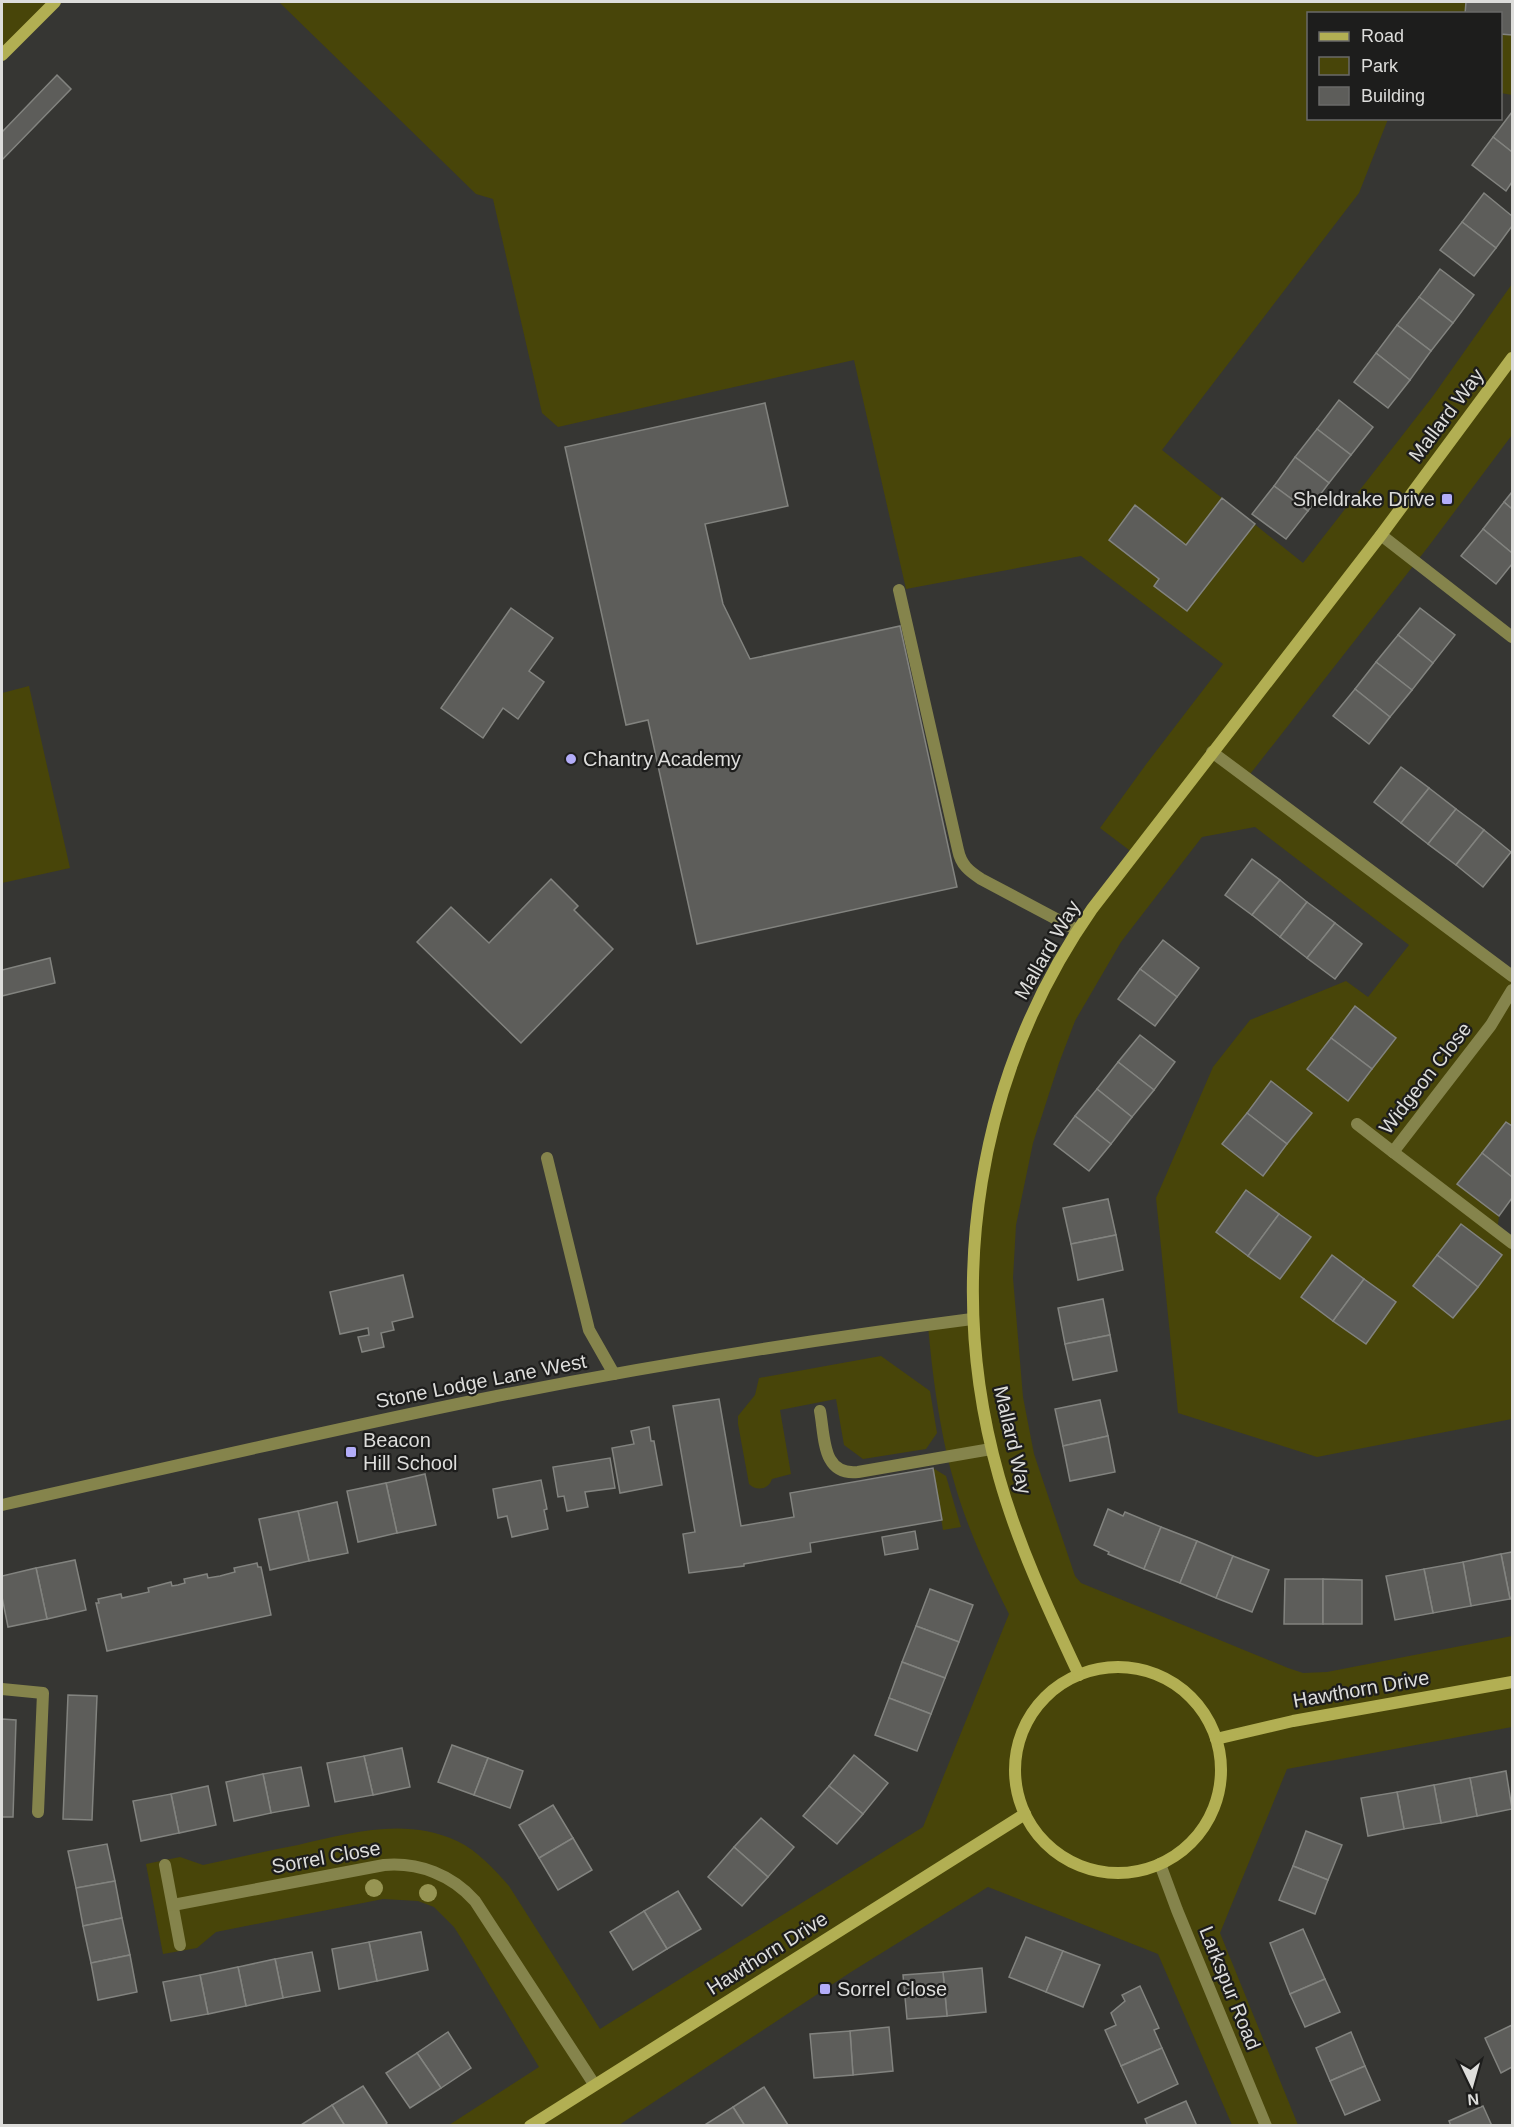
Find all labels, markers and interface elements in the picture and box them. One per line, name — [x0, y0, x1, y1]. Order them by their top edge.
legend — [1307, 12, 1502, 120]
text: Road — [1361, 26, 1404, 46]
text: Park — [1361, 56, 1399, 76]
text: Building — [1361, 86, 1425, 106]
street label: Mallard Way — [1404, 364, 1488, 466]
place label: Sheldrake Drive — [1293, 488, 1435, 510]
marker: Sheldrake Drive — [1440, 492, 1454, 506]
place label: Chantry Academy — [583, 748, 741, 770]
marker: Chantry Academy — [564, 752, 578, 766]
street label: Mallard Way — [1010, 897, 1084, 1003]
street label: Widgeon Close — [1375, 1018, 1475, 1138]
street label: Stone Lodge Lane West — [374, 1350, 589, 1412]
street label: Mallard Way — [990, 1384, 1036, 1496]
place label: Beacon Hill School — [363, 1429, 457, 1474]
marker: Beacon Hill School — [344, 1445, 358, 1459]
street label: Hawthorn Drive — [1291, 1666, 1431, 1712]
street label: Sorrel Close — [270, 1837, 382, 1877]
street label: Hawthorn Drive — [703, 1907, 831, 1999]
street label: Larkspur Road — [1195, 1923, 1265, 2053]
place label: Sorrel Close — [837, 1978, 947, 2000]
marker: Sorrel Close — [818, 1982, 832, 1996]
north arrow — [1442, 2055, 1502, 2115]
text: N — [1467, 2090, 1480, 2108]

